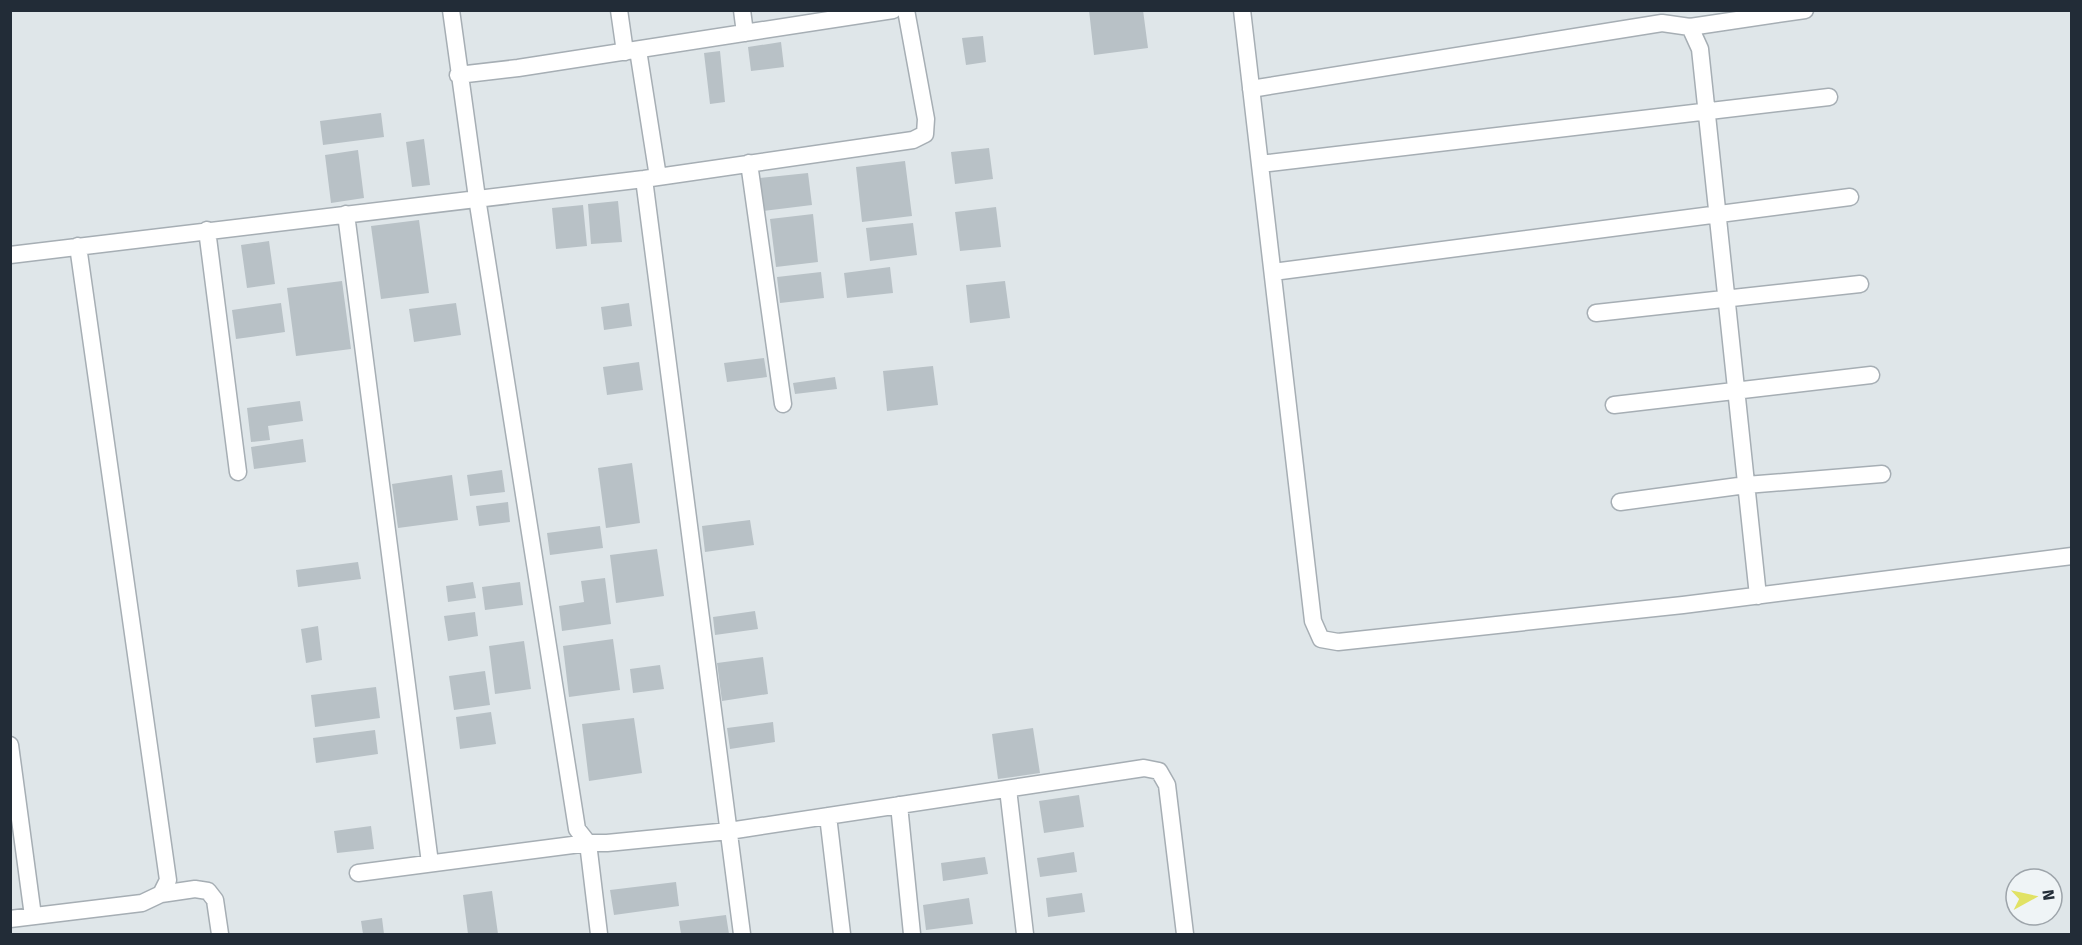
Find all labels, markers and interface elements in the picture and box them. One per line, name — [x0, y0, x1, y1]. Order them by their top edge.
north arrow — [2004, 867, 2064, 927]
text: N — [2038, 888, 2059, 902]

